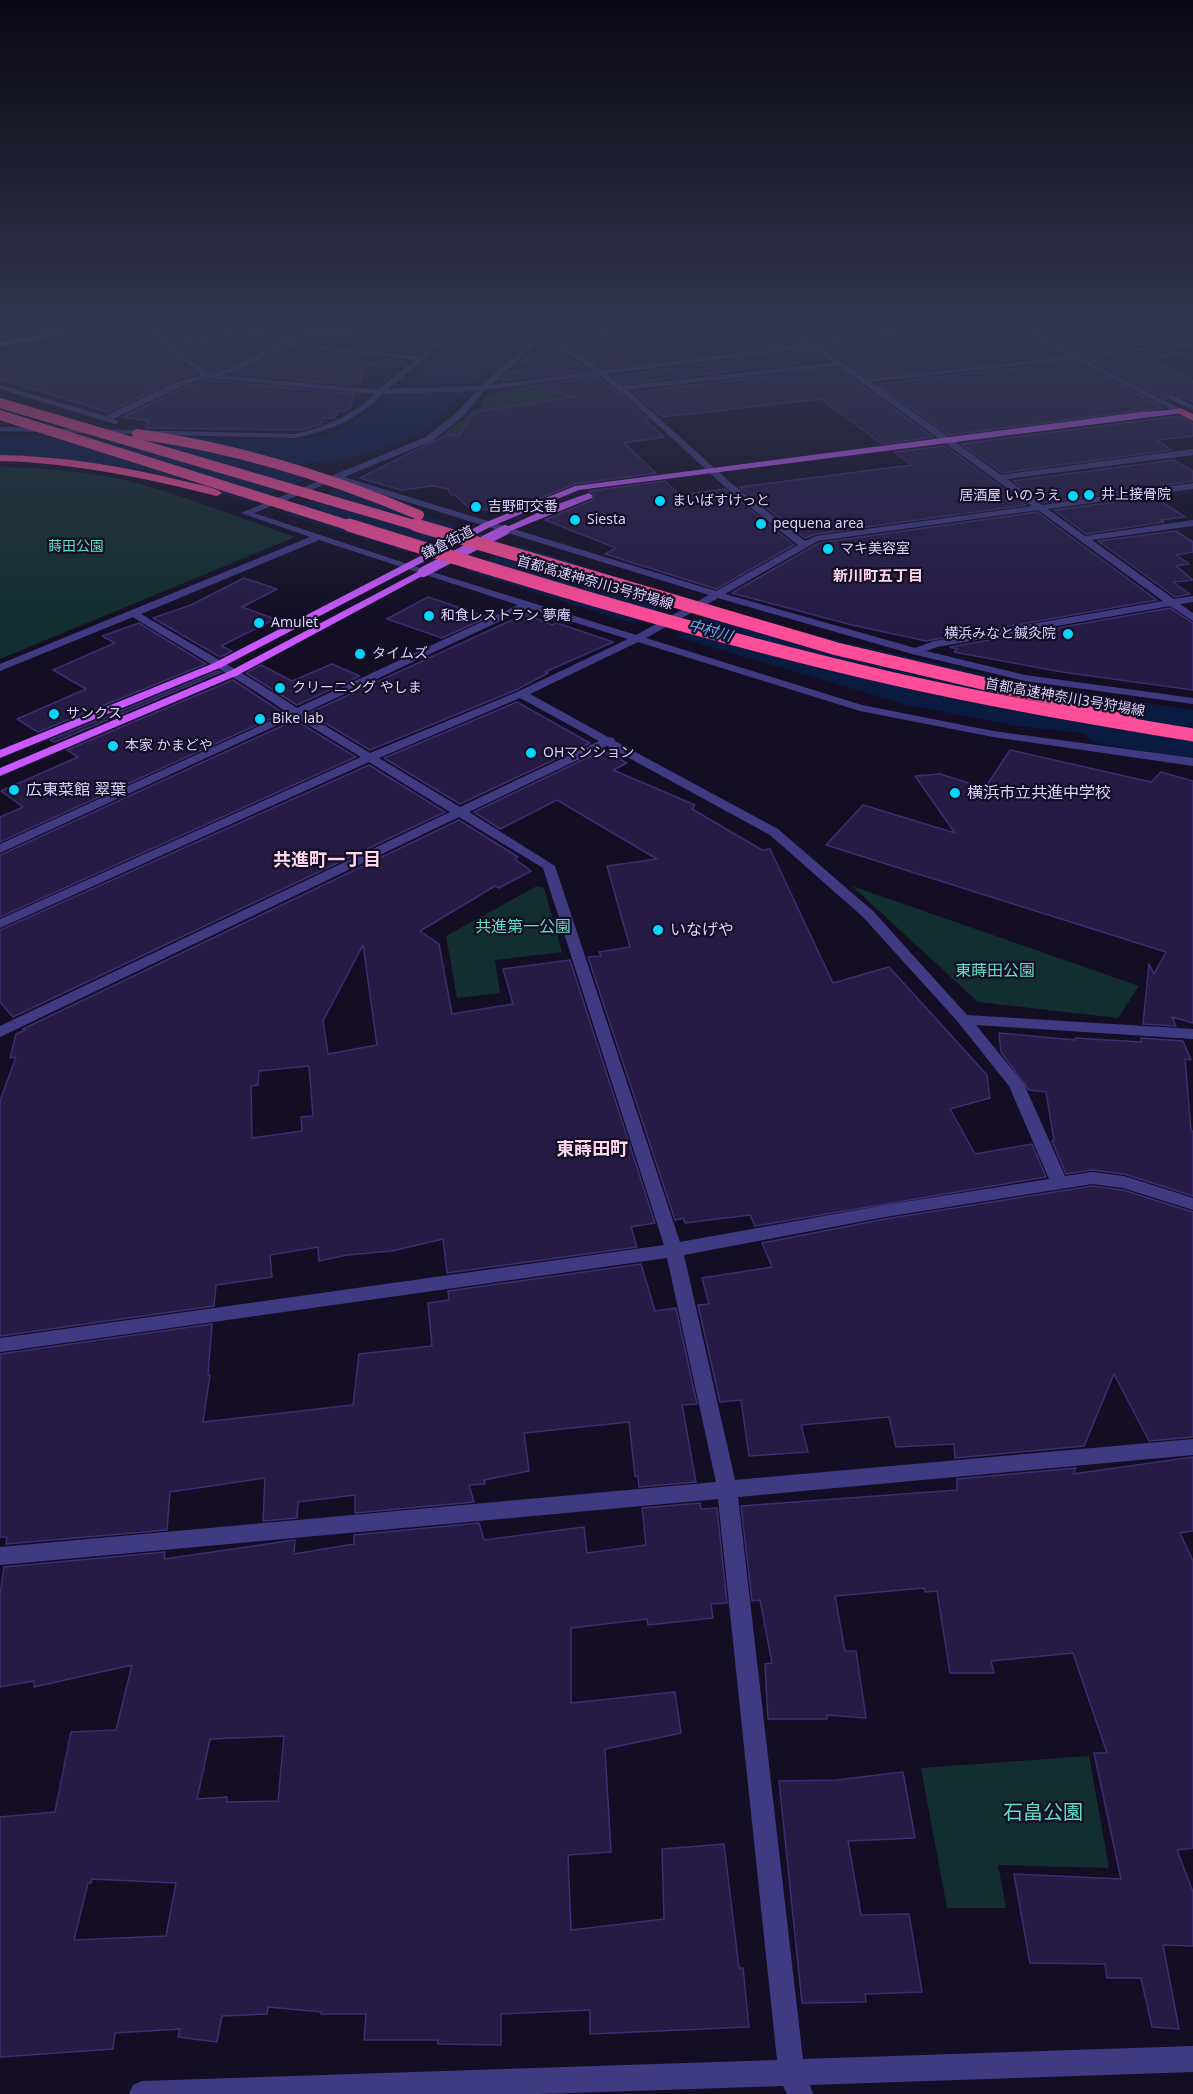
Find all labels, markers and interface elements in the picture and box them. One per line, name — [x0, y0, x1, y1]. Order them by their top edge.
place label: 井上接骨院 — [1101, 487, 1171, 503]
place label: 居酒屋 いのうえ — [959, 488, 1061, 504]
marker: 井上接骨院 — [1082, 488, 1096, 502]
marker: 居酒屋 いのうえ — [1066, 489, 1080, 503]
place label: まいばすけっと — [672, 493, 770, 509]
marker: まいばすけっと — [653, 494, 667, 508]
place label: 吉野町交番 — [488, 499, 558, 515]
marker: 吉野町交番 — [469, 500, 483, 514]
place label: Siesta — [587, 512, 626, 528]
marker: Siesta — [568, 513, 582, 527]
place label: pequena area — [773, 516, 864, 532]
marker: pequena area — [754, 517, 768, 531]
street label: 鎌倉街道 — [419, 523, 477, 563]
park label: 蒔田公園 — [48, 539, 104, 555]
place label: マキ美容室 — [840, 541, 910, 557]
marker: マキ美容室 — [821, 542, 835, 556]
street label: 首都高速神奈川3号狩場線 — [515, 553, 675, 613]
district label: 新川町五丁目 — [833, 568, 923, 586]
place label: 和食レストラン 夢庵 — [441, 608, 571, 624]
marker: 和食レストラン 夢庵 — [422, 609, 436, 623]
place label: Amulet — [271, 615, 318, 631]
marker: Amulet — [252, 616, 266, 630]
water label: 中村川 — [686, 616, 734, 646]
place label: 横浜みなと鍼灸院 — [944, 626, 1056, 642]
marker: 横浜みなと鍼灸院 — [1061, 627, 1075, 641]
place label: タイムズ — [372, 646, 428, 662]
marker: タイムズ — [353, 647, 367, 661]
street label: 首都高速神奈川3号狩場線 — [984, 676, 1146, 720]
place label: クリーニング やしま — [292, 680, 422, 696]
marker: クリーニング やしま — [273, 681, 287, 695]
place label: サンクス — [66, 706, 122, 722]
marker: サンクス — [47, 707, 61, 721]
place label: Bike lab — [272, 711, 324, 727]
marker: Bike lab — [253, 712, 267, 726]
place label: 本家 かまどや — [125, 738, 213, 754]
marker: 本家 かまどや — [106, 739, 120, 753]
place label: OHマンション — [543, 745, 634, 761]
marker: OHマンション — [524, 746, 538, 760]
place label: 広東菜館 翠葉 — [26, 780, 126, 800]
marker: 広東菜館 翠葉 — [7, 783, 21, 797]
place label: 横浜市立共進中学校 — [967, 783, 1111, 803]
marker: 横浜市立共進中学校 — [948, 786, 962, 800]
district label: 共進町一丁目 — [273, 850, 381, 872]
park label: 共進第一公園 — [475, 917, 571, 937]
place label: いなげや — [670, 920, 734, 940]
marker: いなげや — [651, 923, 665, 937]
park label: 東蒔田公園 — [955, 961, 1035, 981]
district label: 東蒔田町 — [556, 1139, 628, 1161]
park label: 石畠公園 — [1003, 1801, 1083, 1825]

